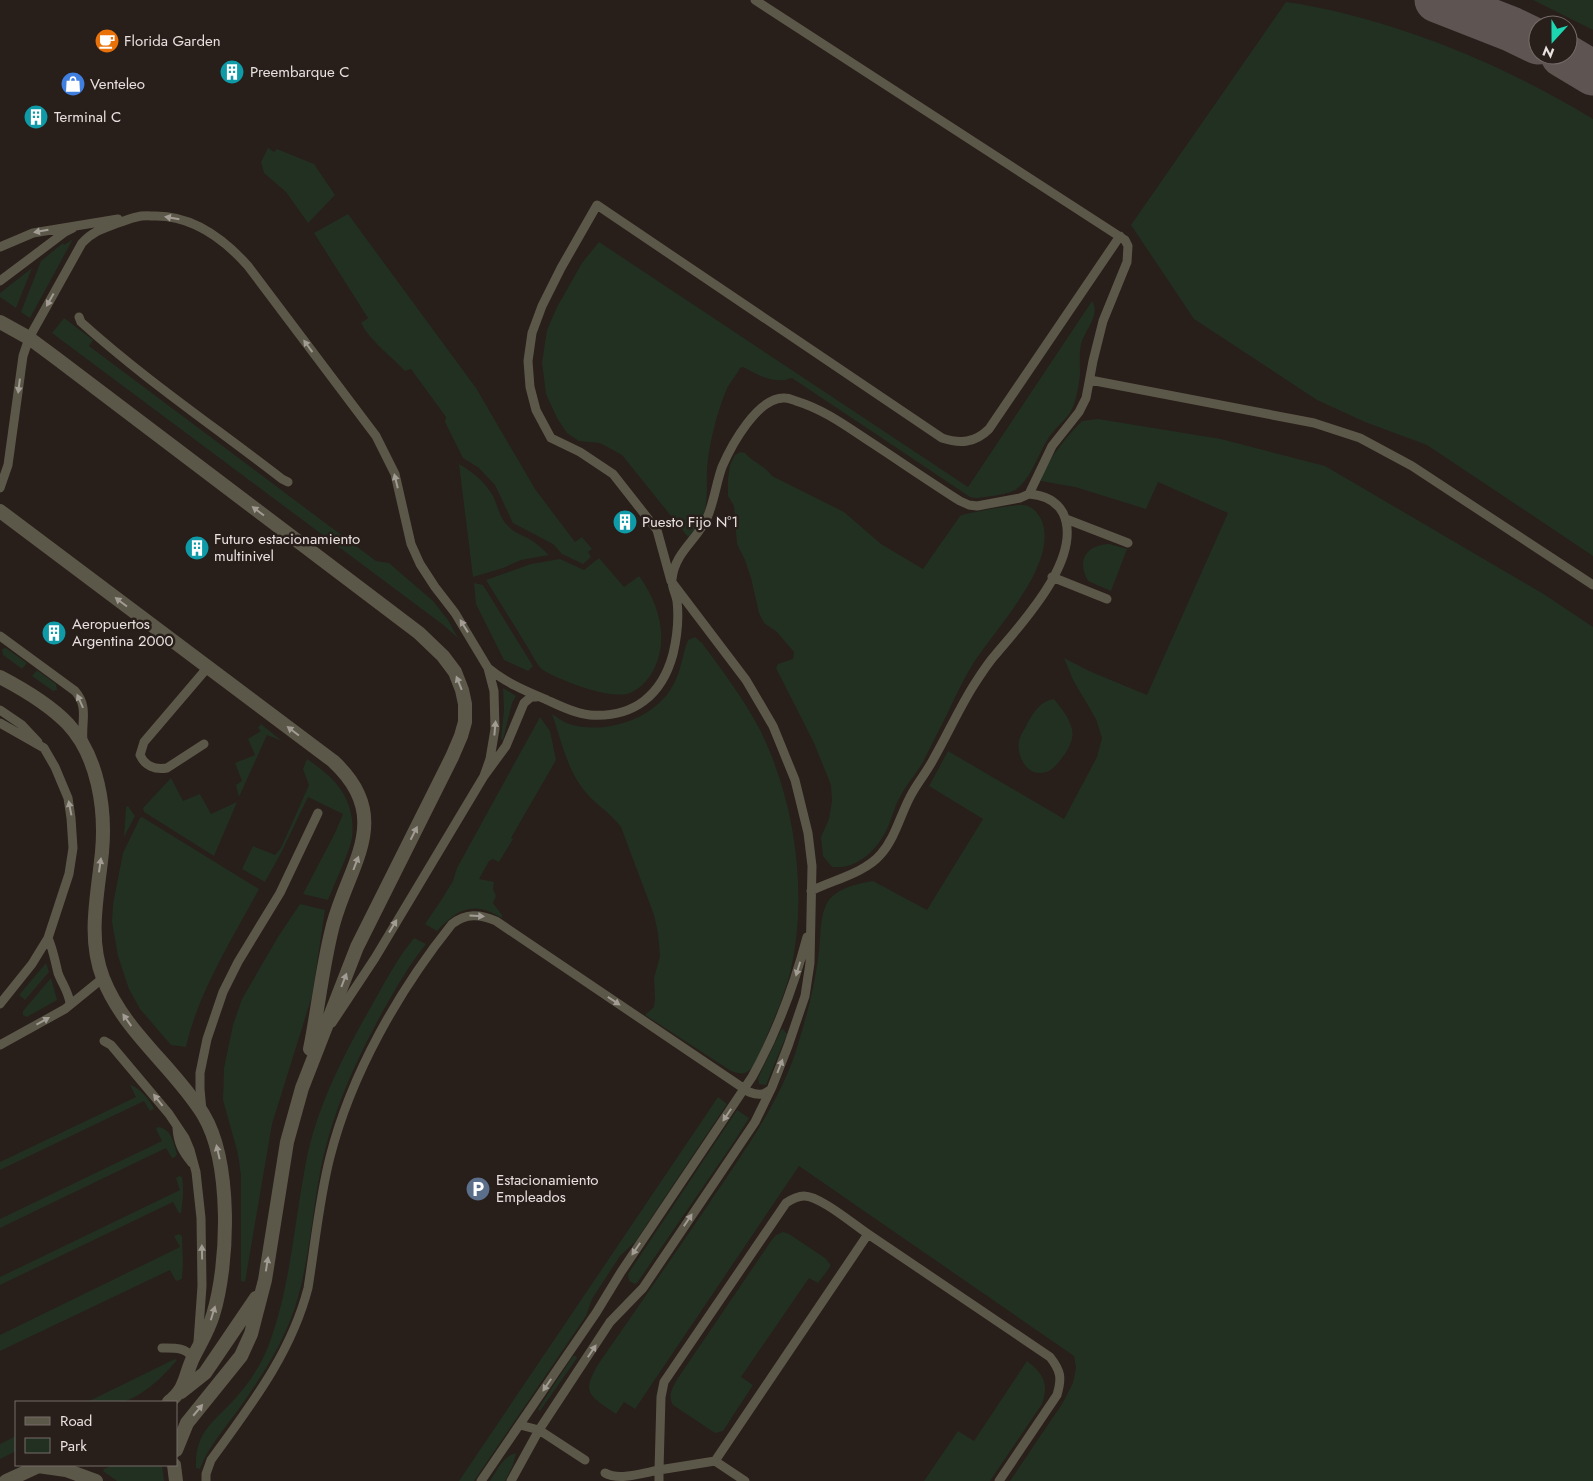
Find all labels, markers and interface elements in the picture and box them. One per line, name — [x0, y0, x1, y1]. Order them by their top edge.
north arrow — [1528, 15, 1578, 65]
cafe icon: Florida Garden — [94, 28, 120, 54]
place label: Florida Garden — [124, 30, 221, 52]
text: N — [1540, 41, 1557, 63]
building icon: Preembarque C — [219, 59, 245, 85]
place label: Preembarque C — [250, 61, 350, 83]
shop icon: Venteleo — [60, 71, 86, 97]
place label: Venteleo — [90, 73, 145, 95]
building icon: Terminal C — [23, 104, 49, 130]
place label: Terminal C — [54, 106, 121, 128]
one-way arrow — [163, 213, 179, 221]
one-way arrow — [33, 228, 49, 236]
one-way arrow — [46, 292, 54, 307]
one-way arrow — [303, 339, 313, 353]
one-way arrow — [15, 378, 23, 394]
one-way arrow — [392, 473, 400, 489]
one-way arrow — [252, 505, 265, 516]
building icon: Puesto Fijo N°1 — [612, 509, 638, 535]
place label: Puesto Fijo N°1 — [642, 511, 738, 533]
place label: Futuro estacionamiento multinivel — [214, 528, 360, 567]
building icon: Futuro estacionamiento multinivel — [184, 535, 210, 561]
one-way arrow — [114, 597, 128, 607]
place label: Aeropuertos Argentina 2000 — [72, 613, 174, 652]
one-way arrow — [459, 619, 468, 633]
building icon: Aeropuertos Argentina 2000 — [41, 620, 67, 646]
one-way arrow — [455, 675, 463, 690]
one-way arrow — [76, 694, 84, 708]
one-way arrow — [491, 720, 499, 736]
one-way arrow — [286, 726, 300, 736]
one-way arrow — [65, 800, 73, 816]
one-way arrow — [410, 826, 418, 840]
one-way arrow — [352, 855, 360, 870]
one-way arrow — [96, 856, 104, 872]
one-way arrow — [470, 913, 486, 921]
one-way arrow — [389, 920, 398, 933]
one-way arrow — [794, 962, 802, 977]
one-way arrow — [341, 972, 348, 987]
one-way arrow — [607, 996, 621, 1006]
one-way arrow — [122, 1013, 132, 1027]
one-way arrow — [35, 1017, 50, 1025]
one-way arrow — [777, 1059, 785, 1074]
one-way arrow — [153, 1093, 163, 1107]
one-way arrow — [723, 1108, 732, 1122]
one-way arrow — [214, 1145, 222, 1160]
place label: Estacionamiento Empleados — [496, 1169, 598, 1208]
parking icon: Estacionamiento Empleados — [465, 1176, 491, 1202]
one-way arrow — [683, 1214, 693, 1227]
one-way arrow — [197, 1243, 205, 1259]
one-way arrow — [631, 1243, 641, 1256]
one-way arrow — [263, 1255, 271, 1271]
one-way arrow — [210, 1305, 218, 1320]
one-way arrow — [587, 1344, 597, 1357]
one-way arrow — [542, 1378, 552, 1392]
legend — [15, 1401, 178, 1466]
one-way arrow — [192, 1404, 204, 1416]
text: Road — [60, 1410, 92, 1432]
text: Park — [60, 1435, 87, 1457]

